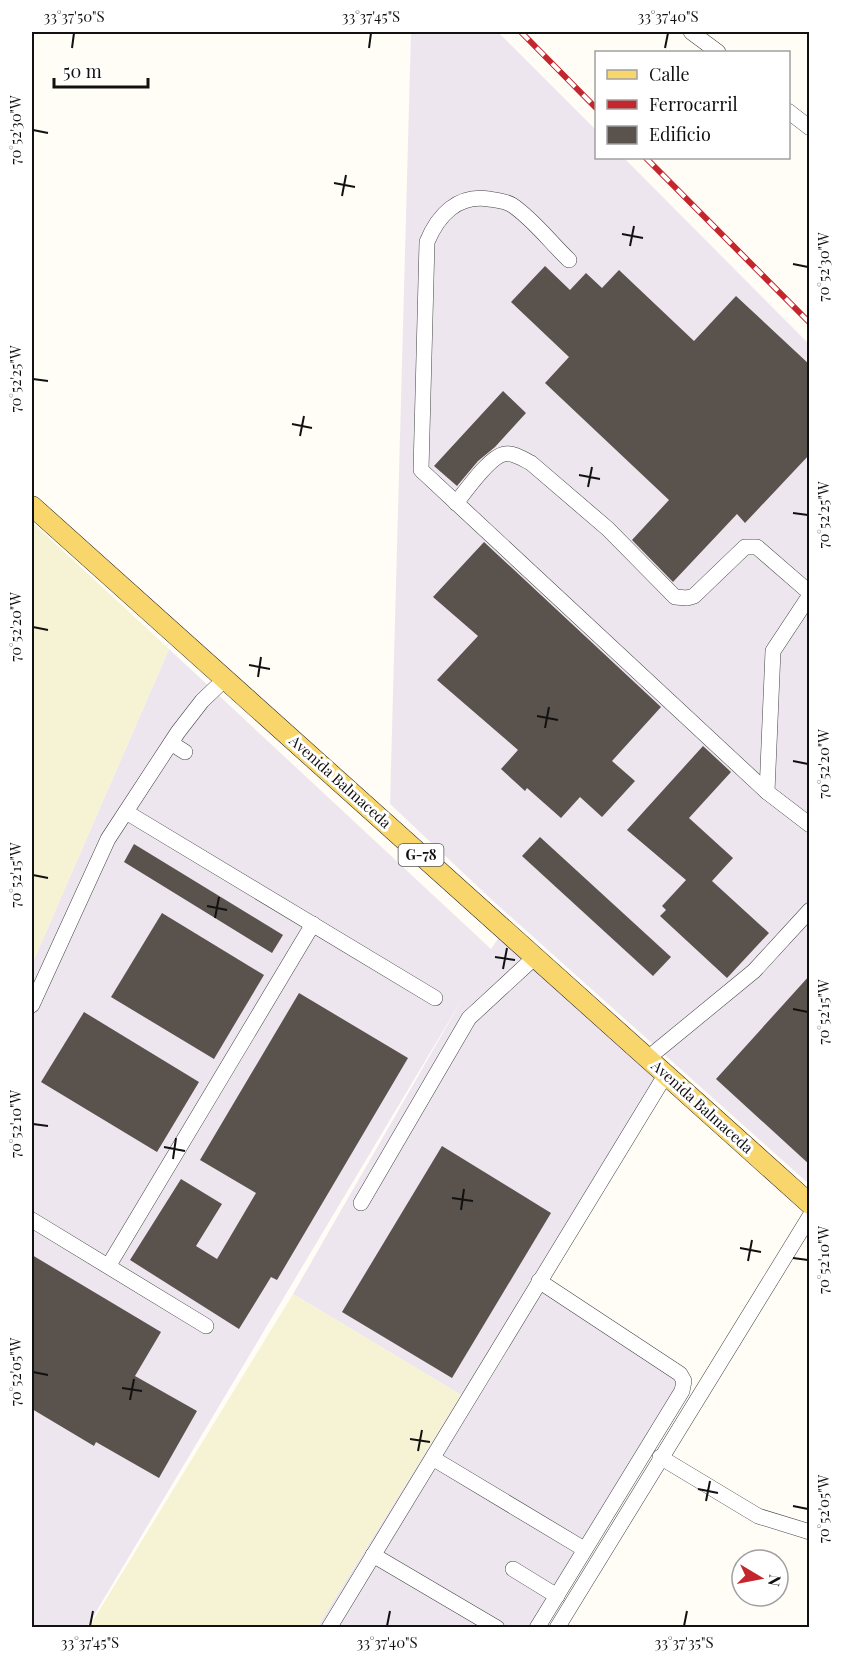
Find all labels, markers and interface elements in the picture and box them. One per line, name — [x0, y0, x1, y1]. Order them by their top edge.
text: 33°37'50"S — [44, 6, 105, 26]
text: 33°37'45"S — [342, 6, 400, 26]
text: 33°37'40"S — [637, 6, 699, 26]
scale bar — [54, 51, 148, 89]
legend — [595, 51, 790, 159]
text: 50 m — [63, 59, 102, 83]
text: Calle — [649, 62, 690, 86]
text: Ferrocarril — [649, 92, 738, 116]
text: 70°52'30"W — [5, 95, 25, 165]
text: Edificio — [649, 122, 711, 146]
text: 70°52'30"W — [813, 232, 833, 302]
text: 70°52'25"W — [5, 345, 25, 413]
text: 70°52'25"W — [813, 481, 833, 549]
text: 70°52'20"W — [5, 592, 25, 662]
text: 70°52'20"W — [813, 729, 833, 799]
street label: Avenida Balmaceda — [285, 730, 396, 833]
text: 70°52'15"W — [5, 842, 25, 908]
road number: G-78 — [398, 844, 444, 866]
text: 70°52'15"W — [813, 979, 833, 1045]
street label: Avenida Balmaceda — [647, 1055, 758, 1158]
text: 70°52'10"W — [5, 1090, 25, 1158]
text: 70°52'10"W — [813, 1226, 833, 1294]
text: 70°52'05"W — [5, 1337, 25, 1406]
text: 70°52'05"W — [813, 1474, 833, 1543]
north arrow — [730, 1548, 790, 1608]
text: N — [764, 1573, 787, 1589]
text: 33°37'45"S — [61, 1632, 119, 1652]
text: 33°37'40"S — [356, 1632, 418, 1652]
text: 33°37'35"S — [655, 1632, 713, 1652]

